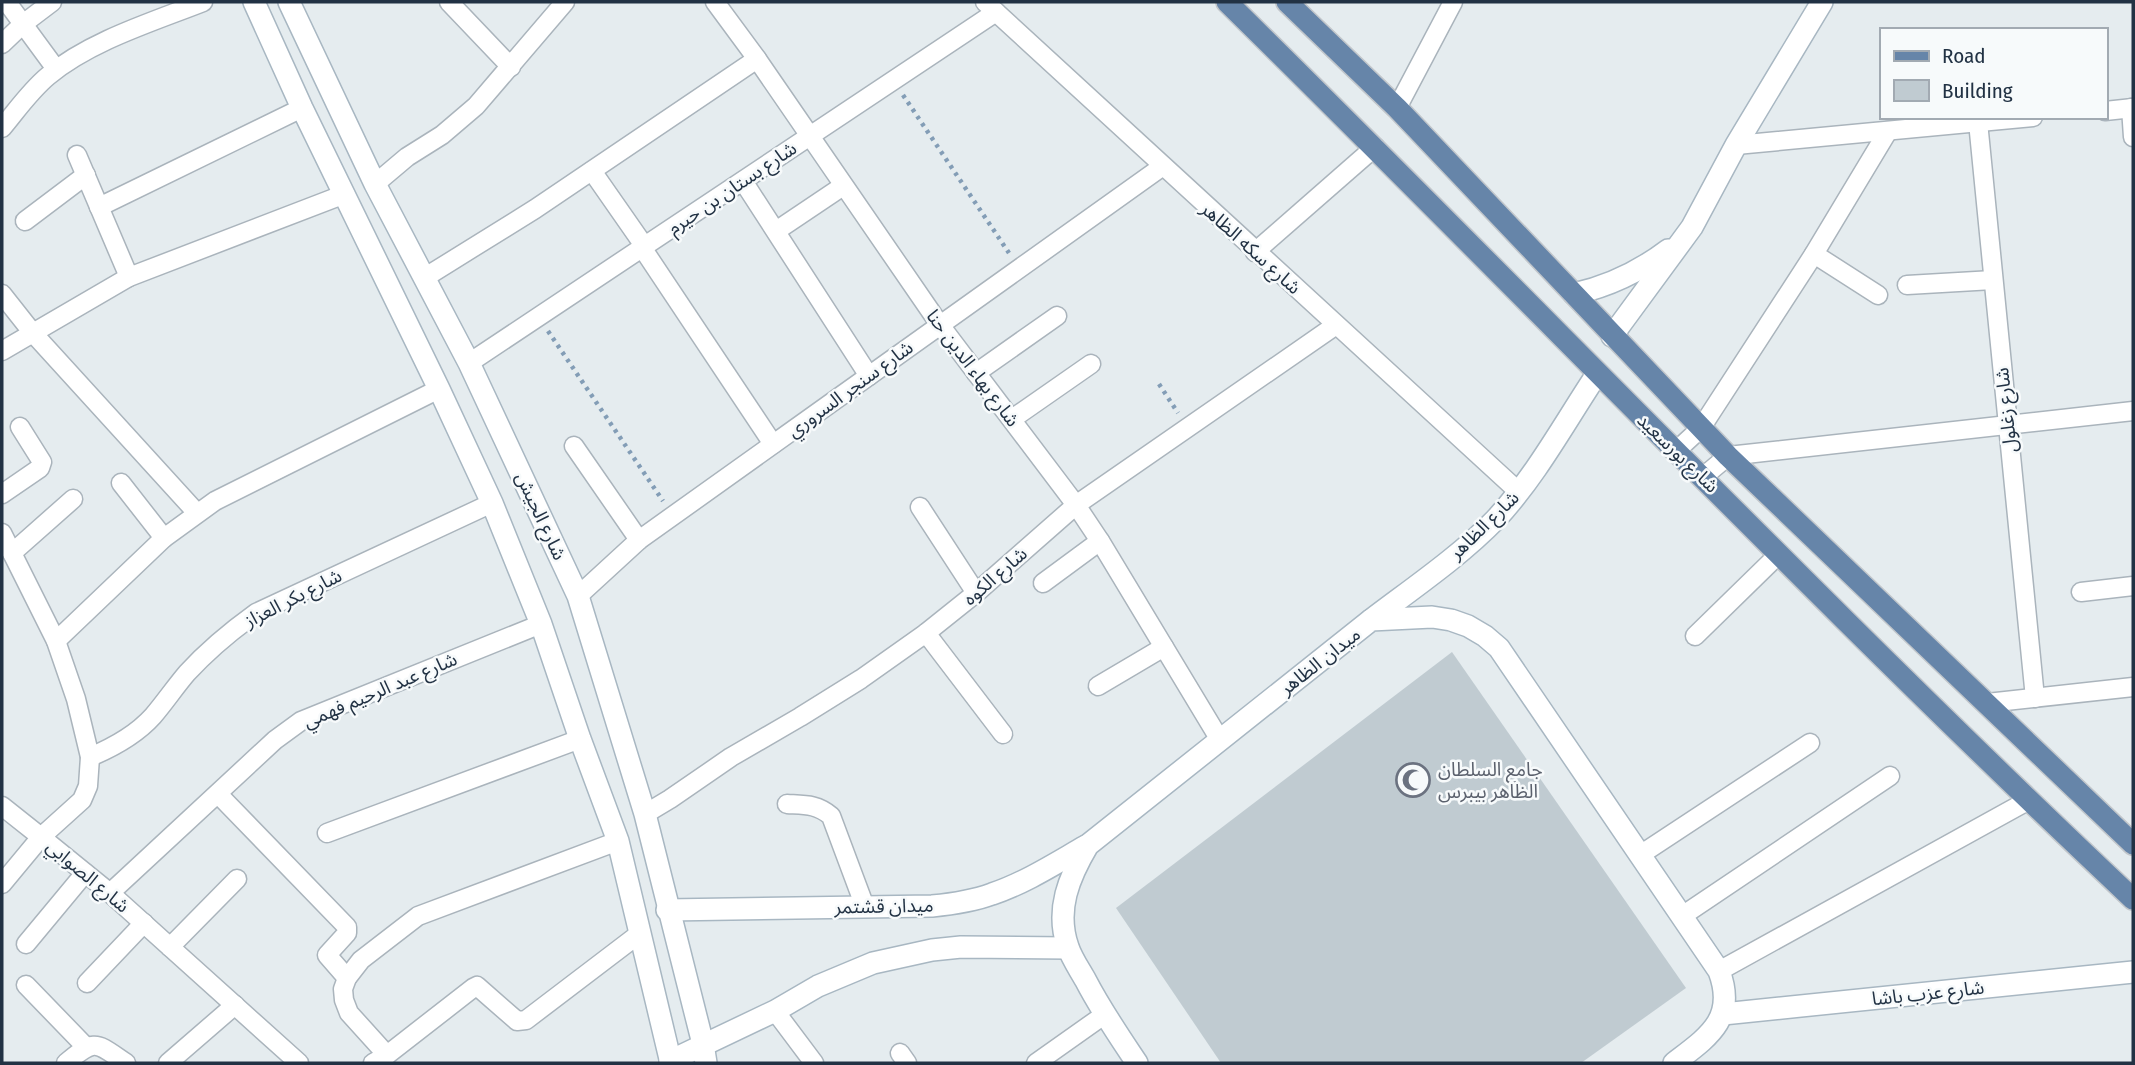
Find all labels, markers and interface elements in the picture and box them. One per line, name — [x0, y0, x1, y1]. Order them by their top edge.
legend — [1880, 28, 2107, 119]
text: Road — [1942, 43, 1986, 69]
text: Building — [1942, 78, 2013, 104]
street label: شارع بستان بن حيرم — [663, 136, 803, 242]
street label: شارع سكه الظاهر — [1194, 196, 1306, 300]
street label: شارع بهاء الدين حنا — [920, 305, 1025, 432]
street label: شارع سنجر السروري — [783, 336, 919, 445]
street label: شارع زغلول — [1990, 366, 2024, 454]
street label: شارع بورسعيد — [1631, 409, 1723, 499]
street label: شارع الجيش — [509, 468, 571, 564]
street label: شارع الظاهر — [1443, 486, 1525, 566]
street label: شارع الكوه — [958, 542, 1033, 612]
street label: شارع بكر العزاز — [240, 564, 346, 635]
street label: ميدان الظاهر — [1274, 622, 1365, 700]
street label: شارع عبد الرحيم فهمي — [300, 647, 462, 736]
place label: جامع السلطان الظاهر بيبرس — [1438, 758, 1543, 803]
mosque icon: جامع السلطان الظاهر بيبرس — [1394, 761, 1432, 799]
street label: شارع الصوابي — [40, 835, 134, 920]
street label: ميدان قشتمر — [833, 894, 934, 918]
street label: شارع عزب باشا — [1871, 976, 1986, 1012]

